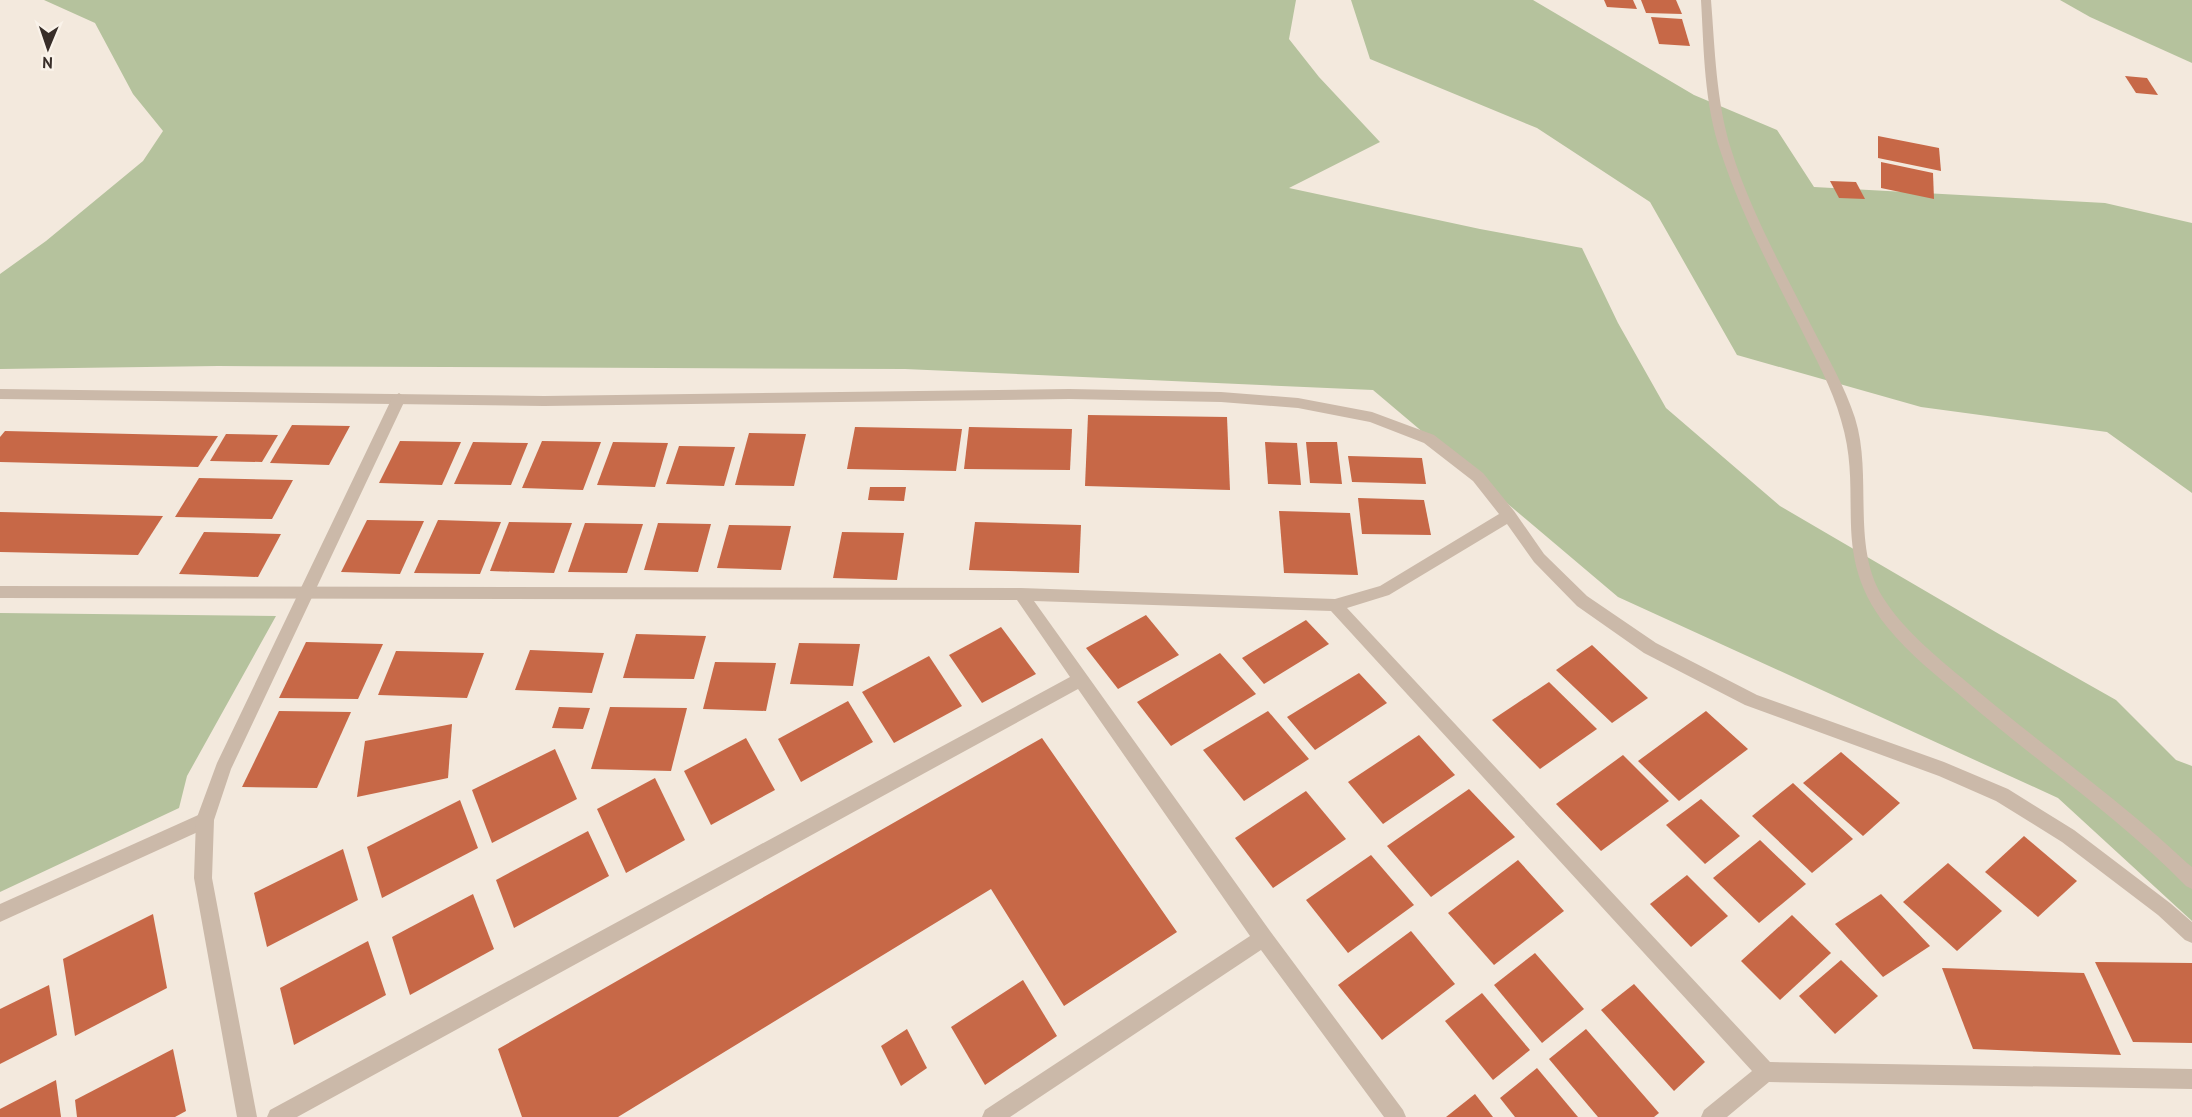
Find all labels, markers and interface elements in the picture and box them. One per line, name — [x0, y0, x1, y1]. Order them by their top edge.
north arrow — [18, 18, 78, 78]
text: N — [42, 53, 53, 73]

